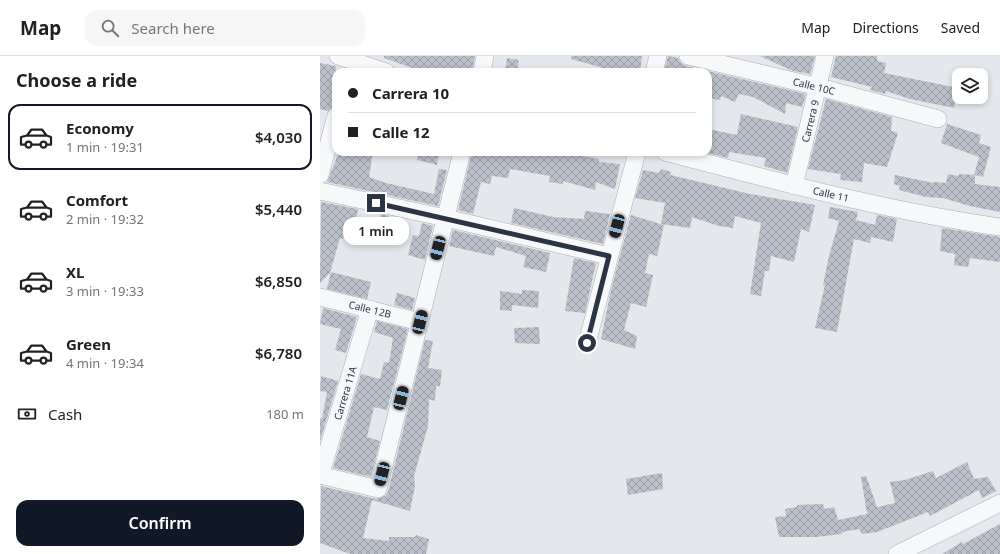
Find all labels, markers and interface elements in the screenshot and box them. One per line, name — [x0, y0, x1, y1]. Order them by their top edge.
search box — [85, 10, 365, 46]
text: Map — [20, 15, 61, 41]
icon: search — [99, 17, 121, 39]
text: Search here — [131, 18, 215, 38]
text: Map — [801, 18, 830, 37]
text: Directions — [852, 18, 919, 37]
text: Saved — [941, 18, 980, 37]
text: Choose a ride — [16, 68, 137, 92]
map controls — [952, 68, 988, 104]
button: layers — [952, 68, 988, 104]
street label: Calle 10C — [791, 74, 837, 98]
text: Carrera 10 — [372, 83, 449, 103]
street label: Carrera 9 — [798, 98, 822, 144]
text: Economy — [66, 118, 134, 138]
icon: car — [18, 119, 54, 155]
text: Calle 12 — [372, 122, 430, 142]
text: $4,030 — [255, 127, 302, 147]
text: 1 min · 19:31 — [66, 138, 144, 156]
street label: Calle 11 — [812, 183, 850, 205]
text: Comfort — [66, 190, 128, 210]
icon: car — [18, 191, 54, 227]
route end — [367, 194, 385, 212]
text: $5,440 — [255, 199, 302, 219]
text: 2 min · 19:32 — [66, 210, 144, 228]
car — [608, 213, 626, 239]
callout: 1 min — [343, 217, 409, 245]
text: 1 min — [358, 222, 394, 240]
car — [429, 235, 447, 261]
text: XL — [66, 262, 84, 282]
icon: car — [18, 263, 54, 299]
text: $6,850 — [255, 271, 302, 291]
text: 3 min · 19:33 — [66, 282, 144, 300]
street label: Calle 12B — [347, 297, 393, 321]
car — [411, 309, 429, 335]
text: Green — [66, 334, 111, 354]
route start — [578, 334, 596, 352]
icon: car — [18, 335, 54, 371]
text: $6,780 — [255, 343, 302, 363]
text: 4 min · 19:34 — [66, 354, 144, 372]
street label: Carrera 11A — [330, 364, 360, 422]
car — [392, 385, 410, 411]
icon: cash — [16, 403, 38, 425]
text: Cash — [48, 404, 82, 424]
text: 180 m — [266, 405, 304, 423]
car — [373, 461, 391, 487]
button: Confirm — [16, 500, 304, 546]

